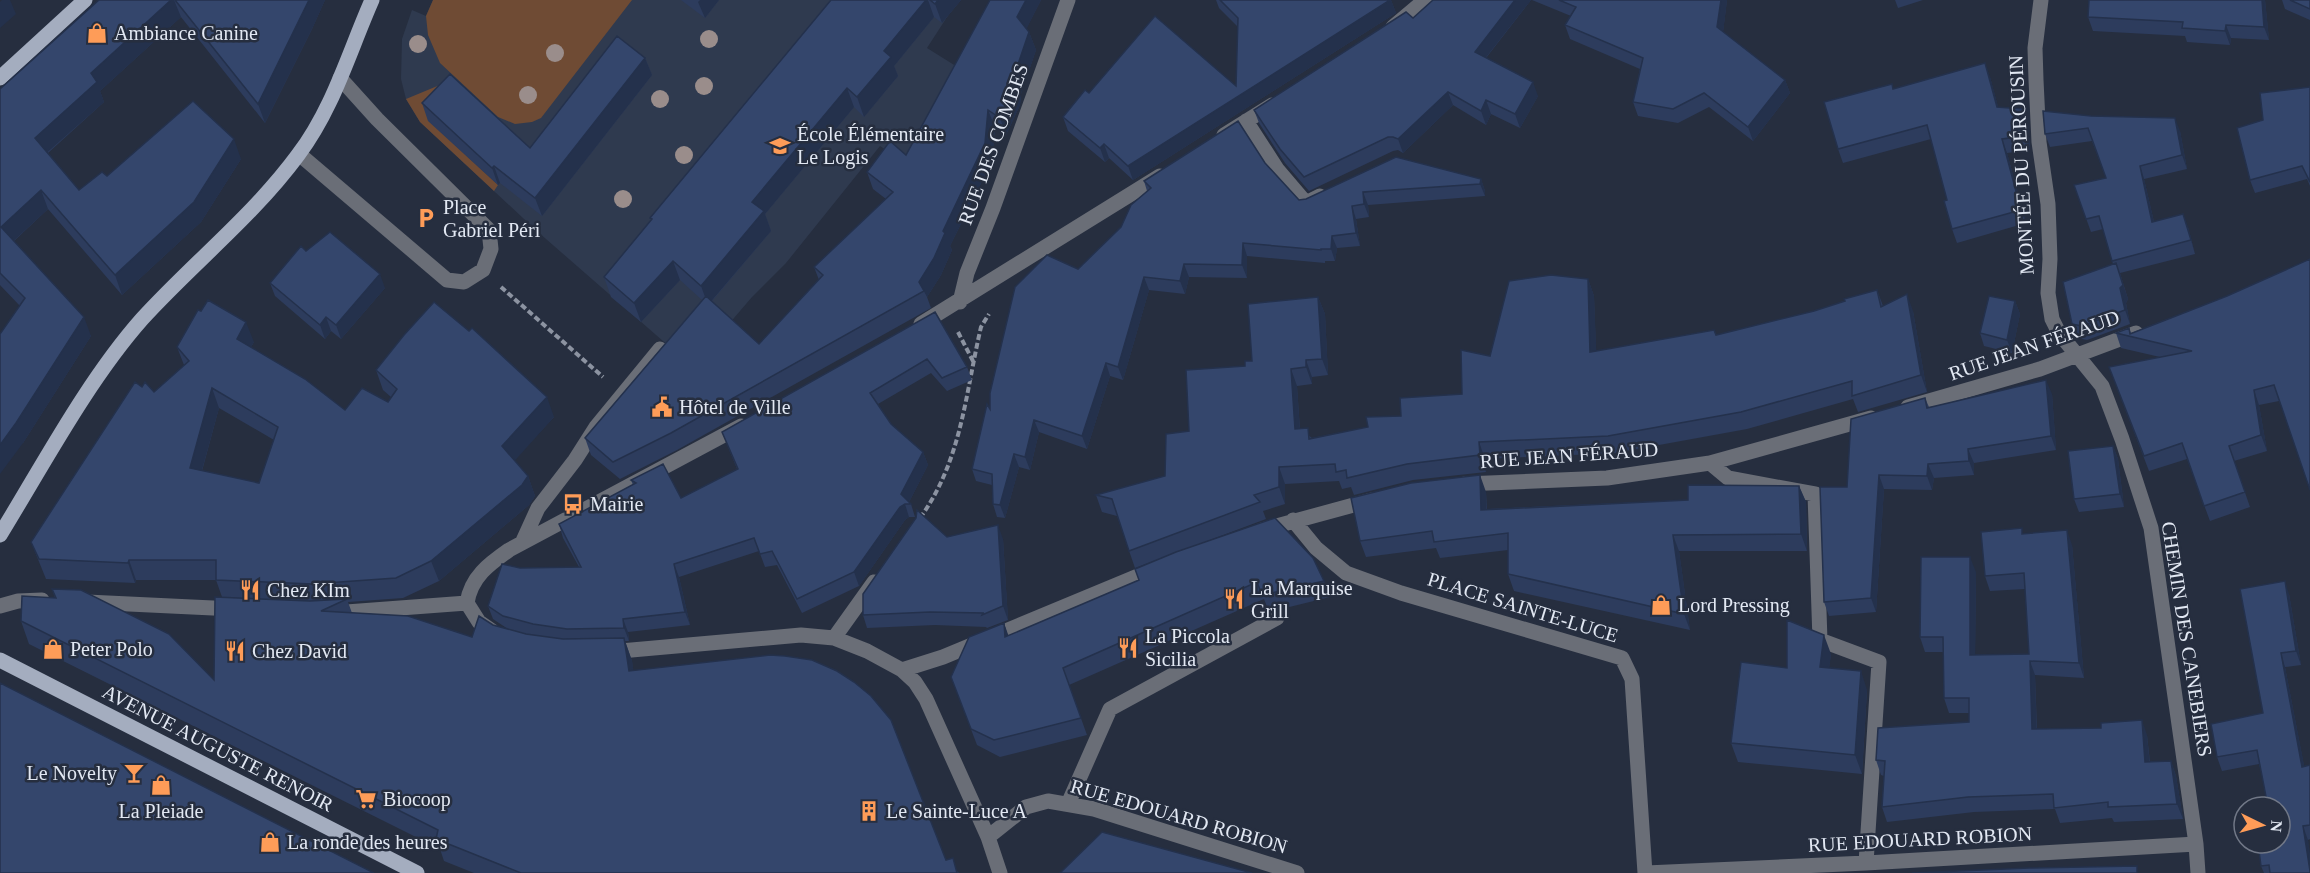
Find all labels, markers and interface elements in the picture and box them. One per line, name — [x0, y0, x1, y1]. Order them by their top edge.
shop icon: Ambiance Canine — [85, 21, 109, 45]
place label: Ambiance Canine — [114, 22, 258, 44]
street label: MONTÉE DU PÉROUSIN — [2004, 55, 2038, 275]
street label: RUE DES COMBES — [954, 60, 1032, 228]
place label: École Élémentaire Le Logis — [797, 123, 944, 169]
school or university icon: École Élémentaire Le Logis — [768, 134, 792, 158]
place label: Place Gabriel Péri — [443, 196, 541, 241]
parking icon: Place Gabriel Péri — [414, 206, 438, 230]
street label: RUE JEAN FÉRAUD — [1946, 305, 2122, 385]
public building icon: Hôtel de Ville — [650, 395, 674, 419]
place label: Hôtel de Ville — [679, 396, 791, 418]
street label: RUE JEAN FÉRAUD — [1479, 438, 1659, 472]
bus stop icon: Mairie — [561, 492, 585, 516]
place label: Mairie — [590, 493, 643, 515]
street label: CHEMIN DES CANEBIERS — [2158, 520, 2216, 758]
street label: PLACE SAINTE-LUCE — [1425, 567, 1621, 647]
place label: La Marquise Grill — [1251, 577, 1353, 622]
restaurant icon: Chez KIm — [238, 578, 262, 602]
place label: Chez KIm — [267, 579, 350, 601]
restaurant icon: La Marquise Grill — [1222, 587, 1246, 611]
shop icon: Lord Pressing — [1649, 593, 1673, 617]
place label: Lord Pressing — [1678, 594, 1790, 617]
place label: La Piccola Sicilia — [1145, 625, 1230, 670]
restaurant icon: La Piccola Sicilia — [1116, 636, 1140, 660]
shop icon: Peter Polo — [41, 637, 65, 661]
place label: Peter Polo — [70, 638, 153, 660]
restaurant icon: Chez David — [223, 639, 247, 663]
place label: Chez David — [252, 640, 347, 662]
street label: AVENUE AUGUSTE RENOIR — [99, 680, 338, 816]
bar icon: Le Novelty — [122, 761, 146, 785]
place label: Le Novelty — [26, 762, 117, 785]
shop icon: La Pleiade — [149, 773, 173, 797]
street label: RUE EDOUARD ROBION — [1068, 774, 1290, 858]
supermarket icon: Biocoop — [354, 787, 378, 811]
place label: Biocoop — [383, 788, 451, 811]
north arrow — [2232, 795, 2292, 855]
building icon: Le Sainte-Luce A — [857, 799, 881, 823]
place label: La Pleiade — [119, 800, 204, 822]
place label: Le Sainte-Luce A — [886, 800, 1028, 822]
text: N — [2267, 820, 2285, 833]
street label: RUE EDOUARD ROBION — [1807, 822, 2033, 856]
shop icon: La ronde des heures — [258, 830, 282, 854]
place label: La ronde des heures — [287, 831, 448, 853]

